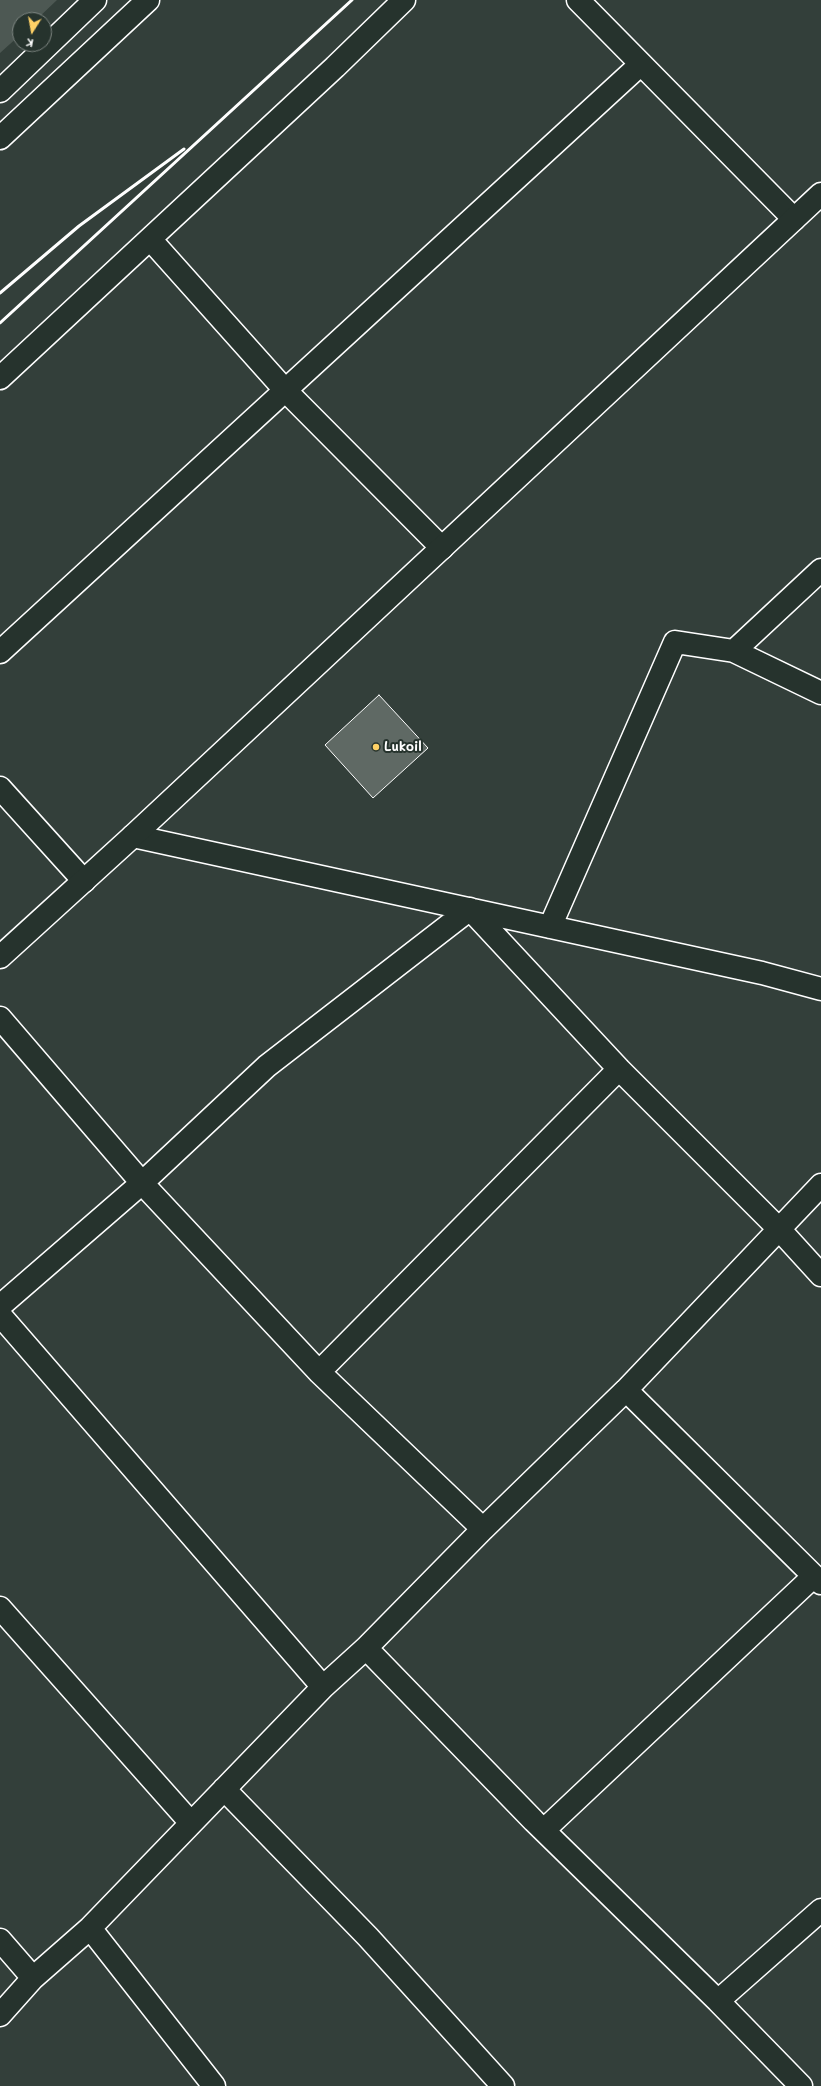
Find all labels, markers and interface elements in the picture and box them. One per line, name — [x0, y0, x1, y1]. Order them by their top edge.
north arrow — [12, 12, 52, 52]
text: K — [25, 35, 35, 51]
place label: Lukoil — [384, 739, 422, 755]
marker: Lukoil — [371, 742, 381, 752]

